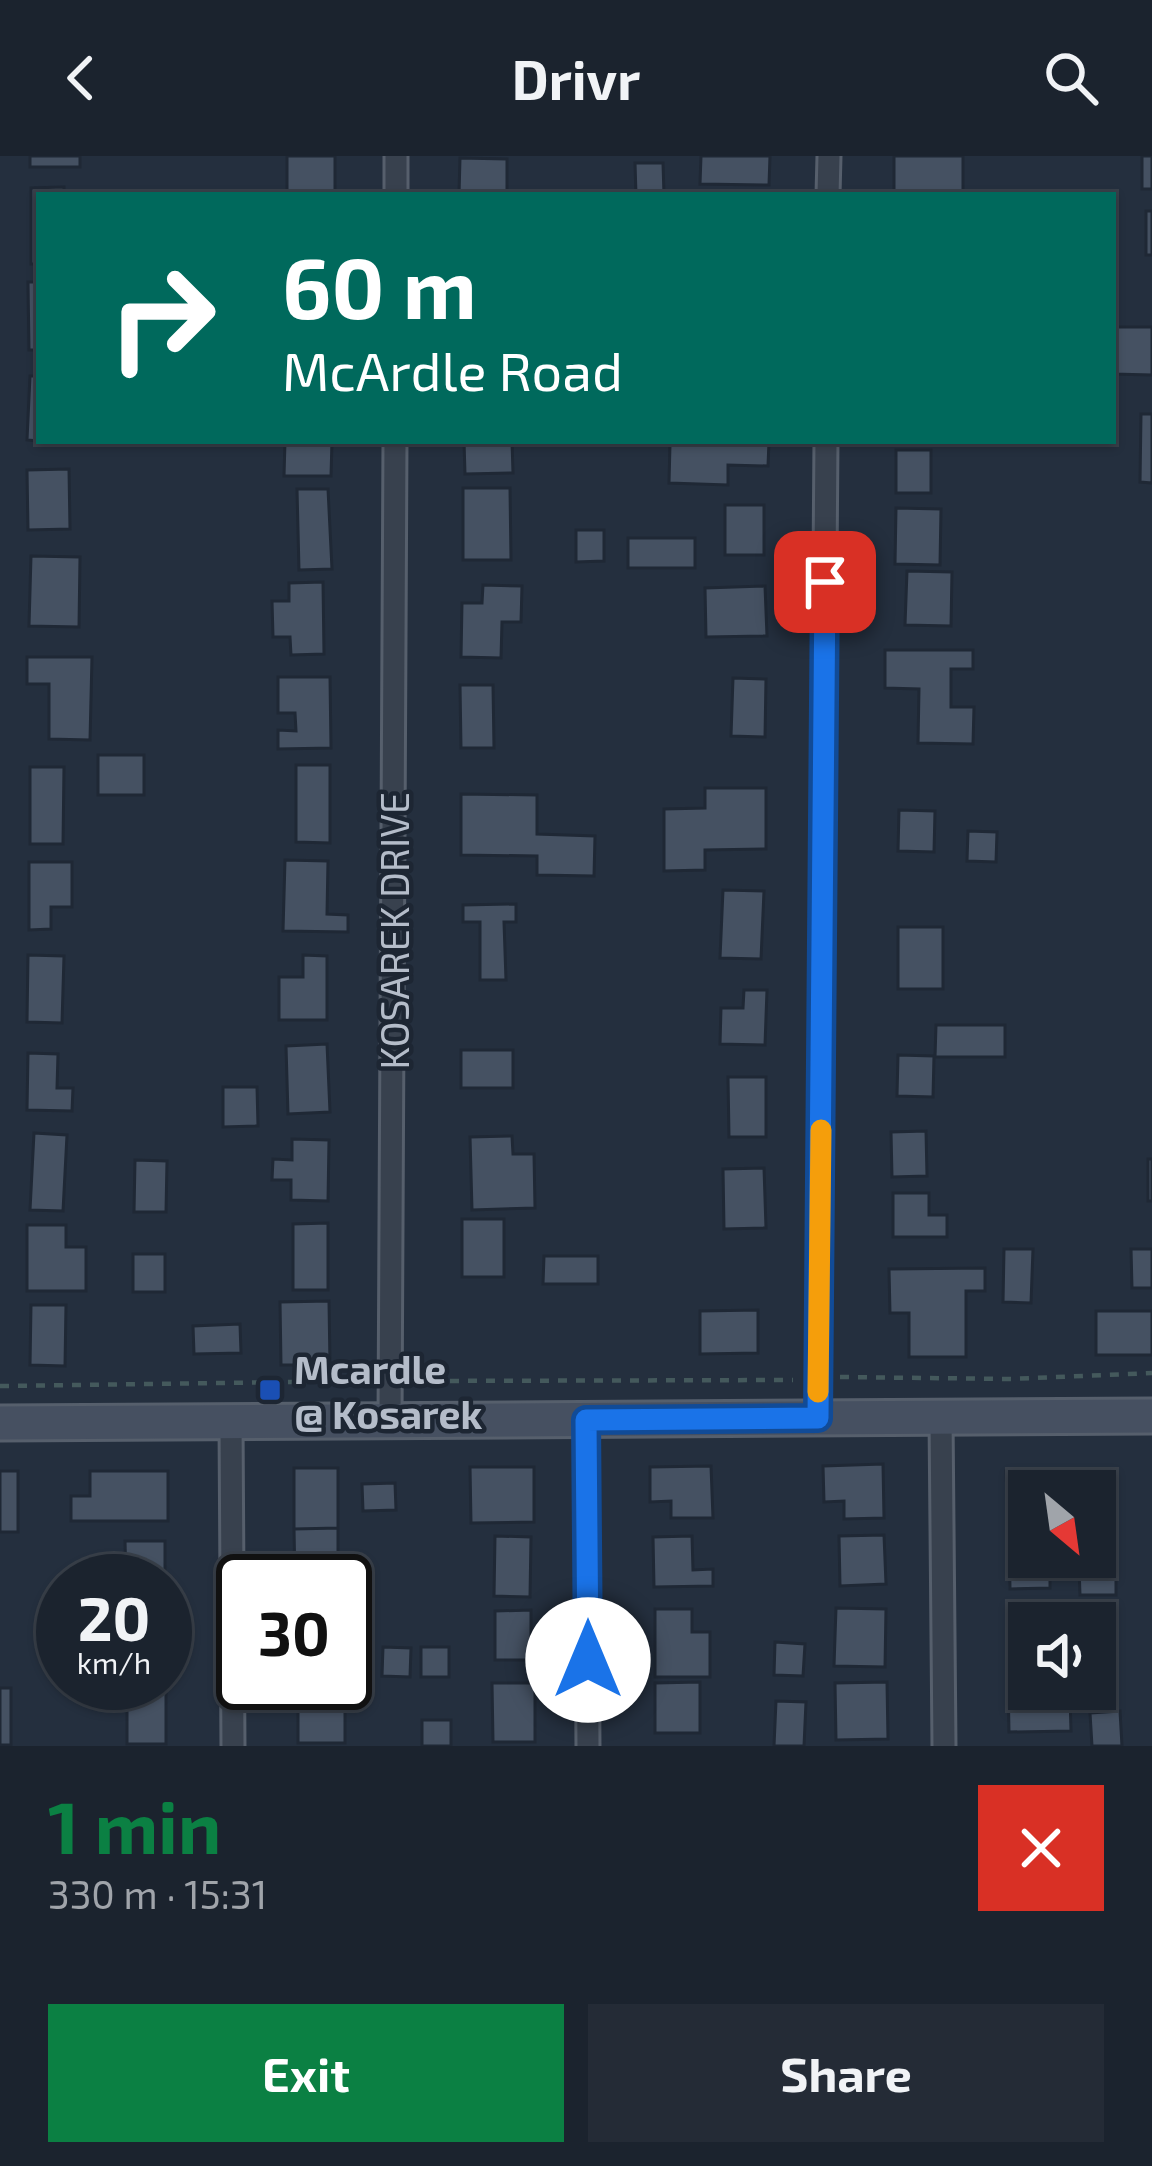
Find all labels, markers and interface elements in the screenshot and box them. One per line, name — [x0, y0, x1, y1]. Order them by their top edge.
icon: back — [48, 45, 114, 111]
icon: search — [1038, 45, 1104, 111]
text: Drivr — [512, 46, 640, 111]
text: 60 m — [282, 235, 477, 336]
icon: right — [84, 240, 240, 396]
text: McArdle Road — [282, 337, 623, 402]
pin — [774, 531, 876, 633]
icon: arrive — [792, 549, 858, 615]
street label: KOSAREK DRIVE — [370, 792, 417, 1070]
place label: Mcardle @ Kosarek — [294, 1345, 482, 1437]
marker: Mcardle @ Kosarek — [257, 1377, 283, 1403]
north arrow — [1008, 1470, 1116, 1578]
map controls — [1008, 1470, 1116, 1710]
speed limit sign: 30 — [216, 1554, 372, 1710]
text: 20 — [78, 1581, 150, 1653]
position arrow — [525, 1597, 651, 1723]
button: sound — [1008, 1602, 1116, 1710]
text: km/h — [77, 1644, 151, 1680]
text: 1 min — [48, 1782, 221, 1868]
button: close — [978, 1785, 1104, 1911]
text: 330 m · 15:31 — [48, 1870, 267, 1917]
button: Exit — [48, 2004, 564, 2142]
button: Share — [588, 2004, 1104, 2142]

